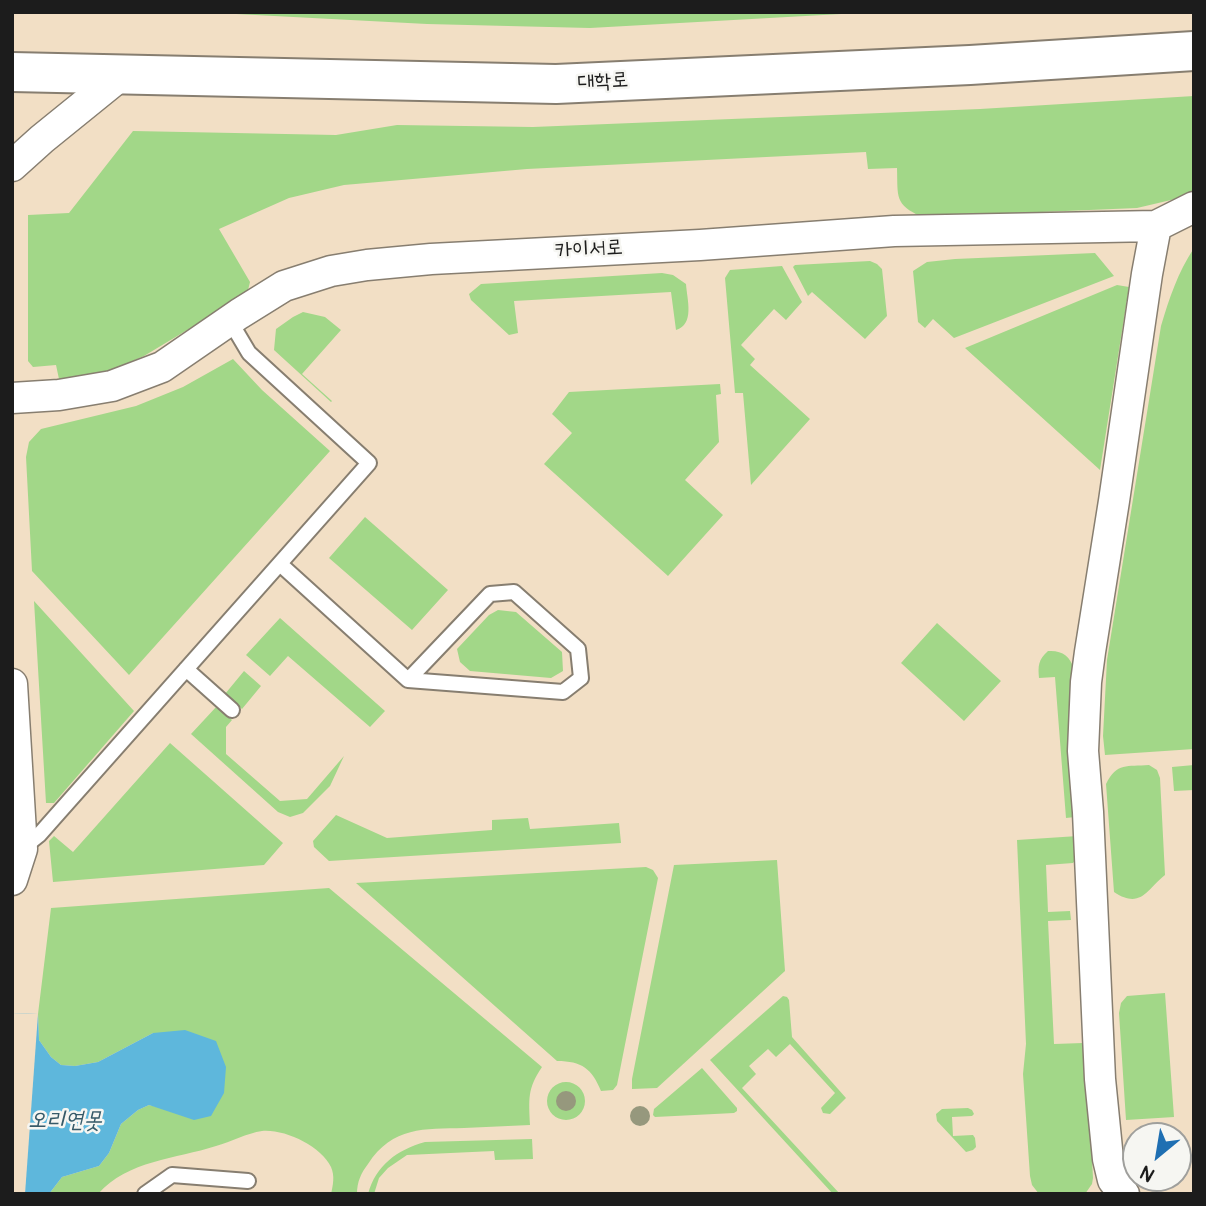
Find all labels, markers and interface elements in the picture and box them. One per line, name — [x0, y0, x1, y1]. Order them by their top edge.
street label: 대학로 — [577, 68, 629, 96]
street label: 카이서로 — [555, 236, 623, 264]
water label: 오리연못 — [28, 1107, 102, 1135]
north arrow — [1122, 1122, 1192, 1192]
text: N — [1136, 1160, 1159, 1187]

